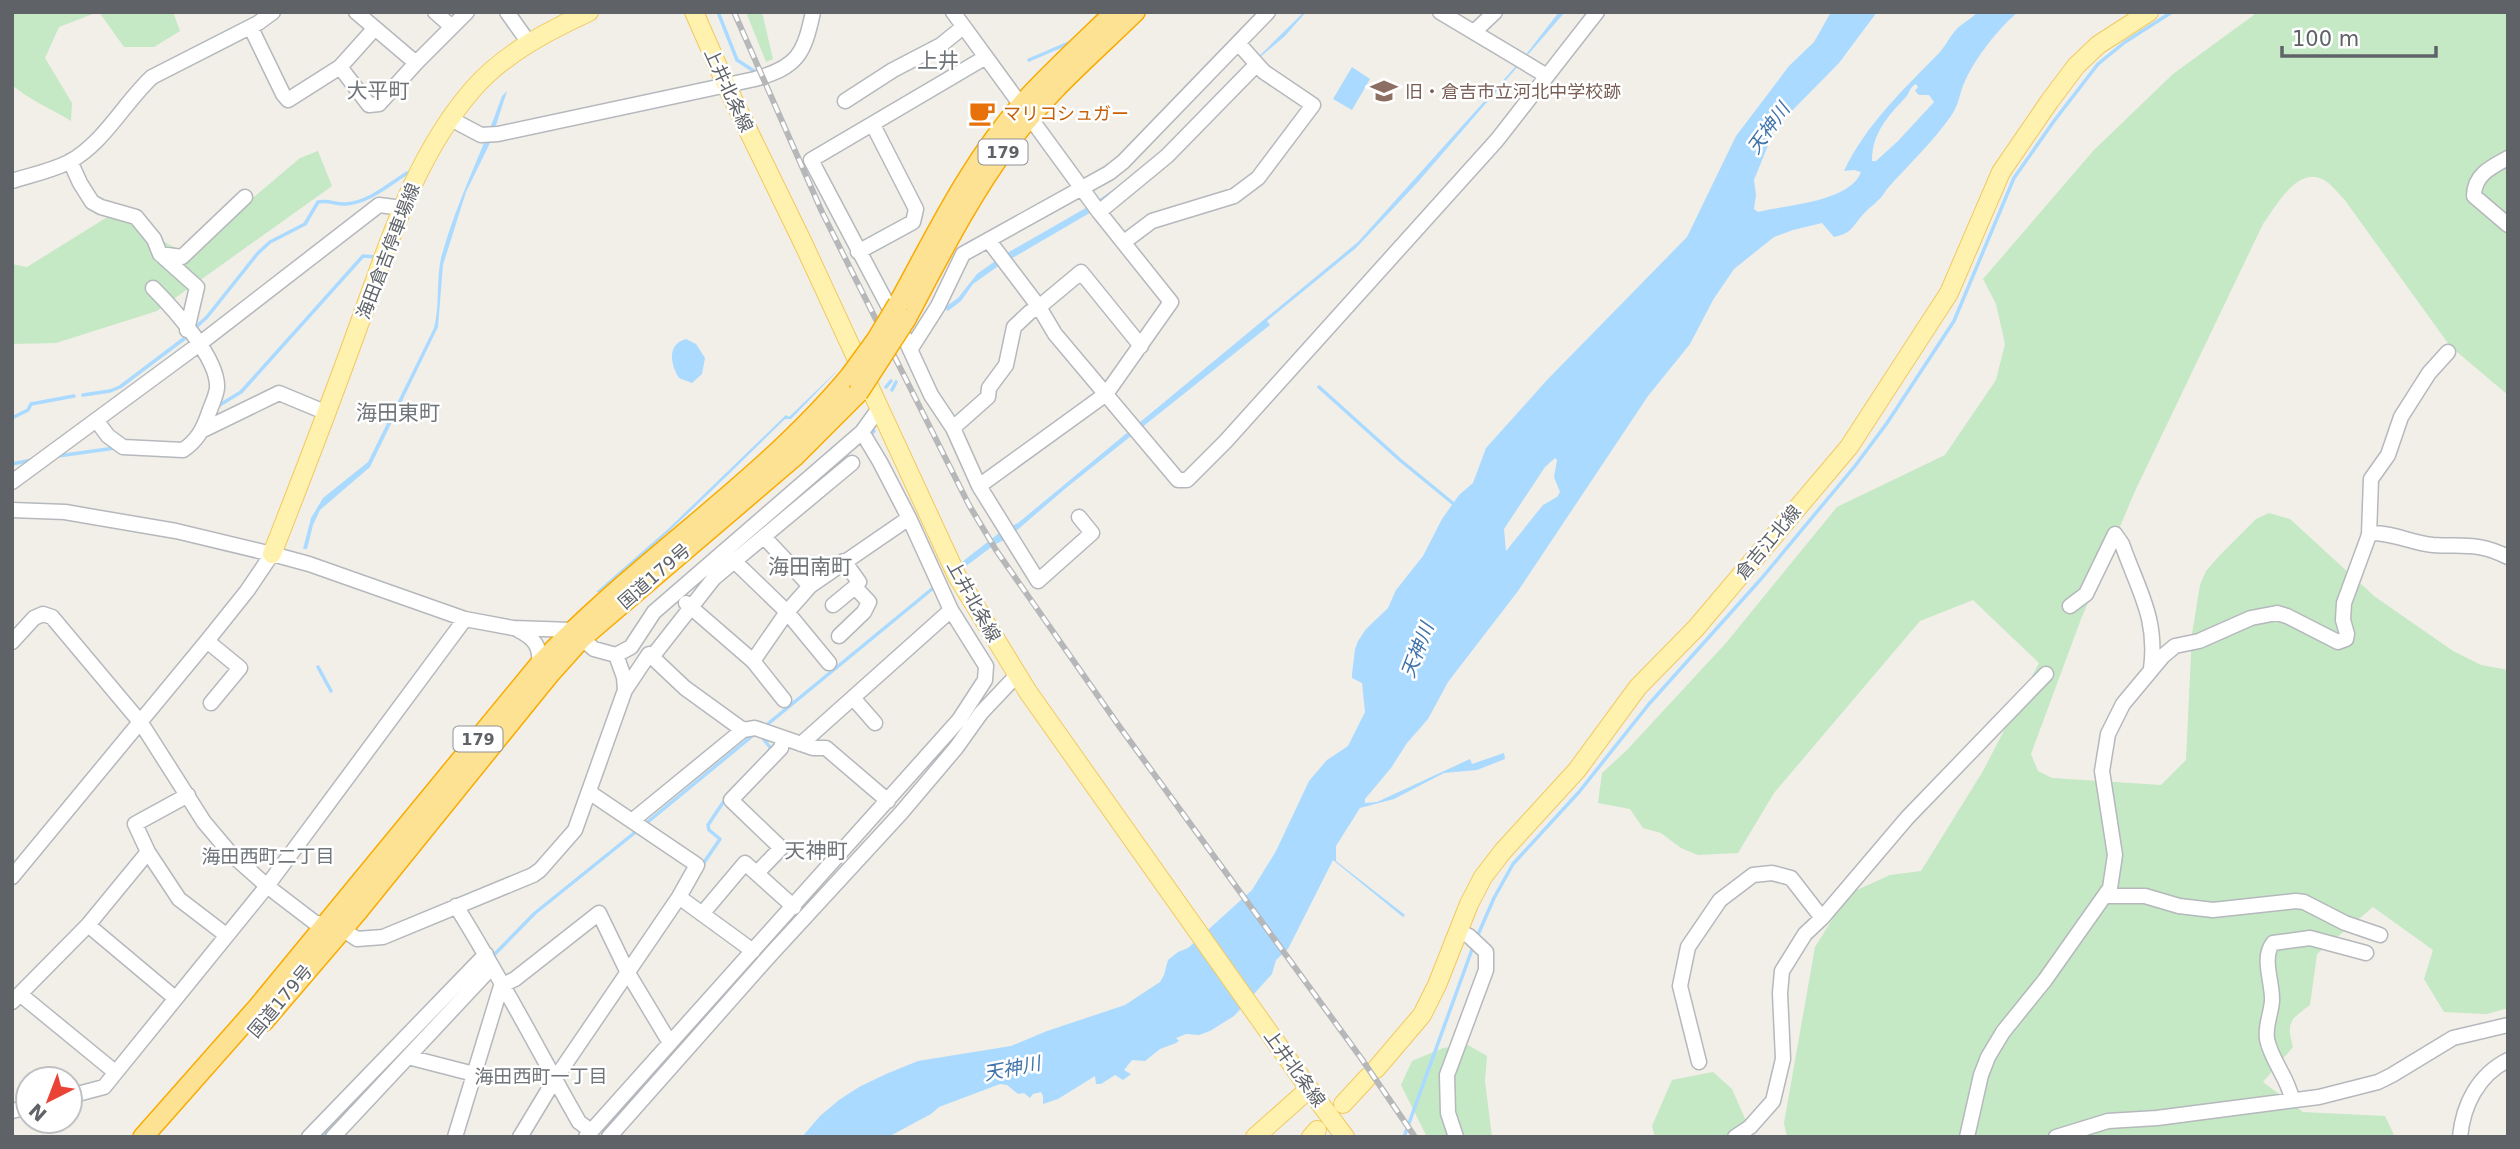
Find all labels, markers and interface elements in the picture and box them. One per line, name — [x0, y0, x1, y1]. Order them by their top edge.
scale bar — [2282, 14, 2436, 58]
text: 100 m — [2292, 27, 2359, 51]
street label: 上井北条線 — [700, 45, 758, 135]
district label: 上井 — [917, 49, 959, 73]
school or university icon: 旧・倉吉市立河北中学校跡 — [1369, 76, 1399, 106]
district label: 大平町 — [347, 79, 410, 103]
place label: 旧・倉吉市立河北中学校跡 — [1405, 81, 1621, 102]
water label: 天神川 — [1742, 97, 1795, 158]
cafe icon: マリコシュガー — [967, 98, 997, 128]
place label: マリコシュガー — [1003, 103, 1129, 124]
road number: 179 — [978, 140, 1028, 164]
street label: 海田倉吉停車場線 — [352, 180, 424, 322]
district label: 海田東町 — [356, 401, 440, 425]
street label: 倉吉江北線 — [1731, 501, 1805, 583]
street label: 国道179号 — [614, 539, 694, 613]
district label: 海田南町 — [768, 555, 852, 579]
street label: 上井北条線 — [943, 557, 1005, 645]
water label: 天神川 — [1397, 618, 1438, 681]
road number: 179 — [454, 726, 503, 752]
district label: 天神町 — [785, 839, 848, 863]
district label: 海田西町二丁目 — [201, 845, 335, 867]
street label: 国道179号 — [244, 960, 316, 1042]
street label: 上井北条線 — [1260, 1025, 1330, 1111]
water label: 天神川 — [982, 1051, 1044, 1084]
north arrow — [14, 1065, 84, 1135]
district label: 海田西町一丁目 — [474, 1065, 608, 1087]
text: N — [24, 1099, 51, 1126]

